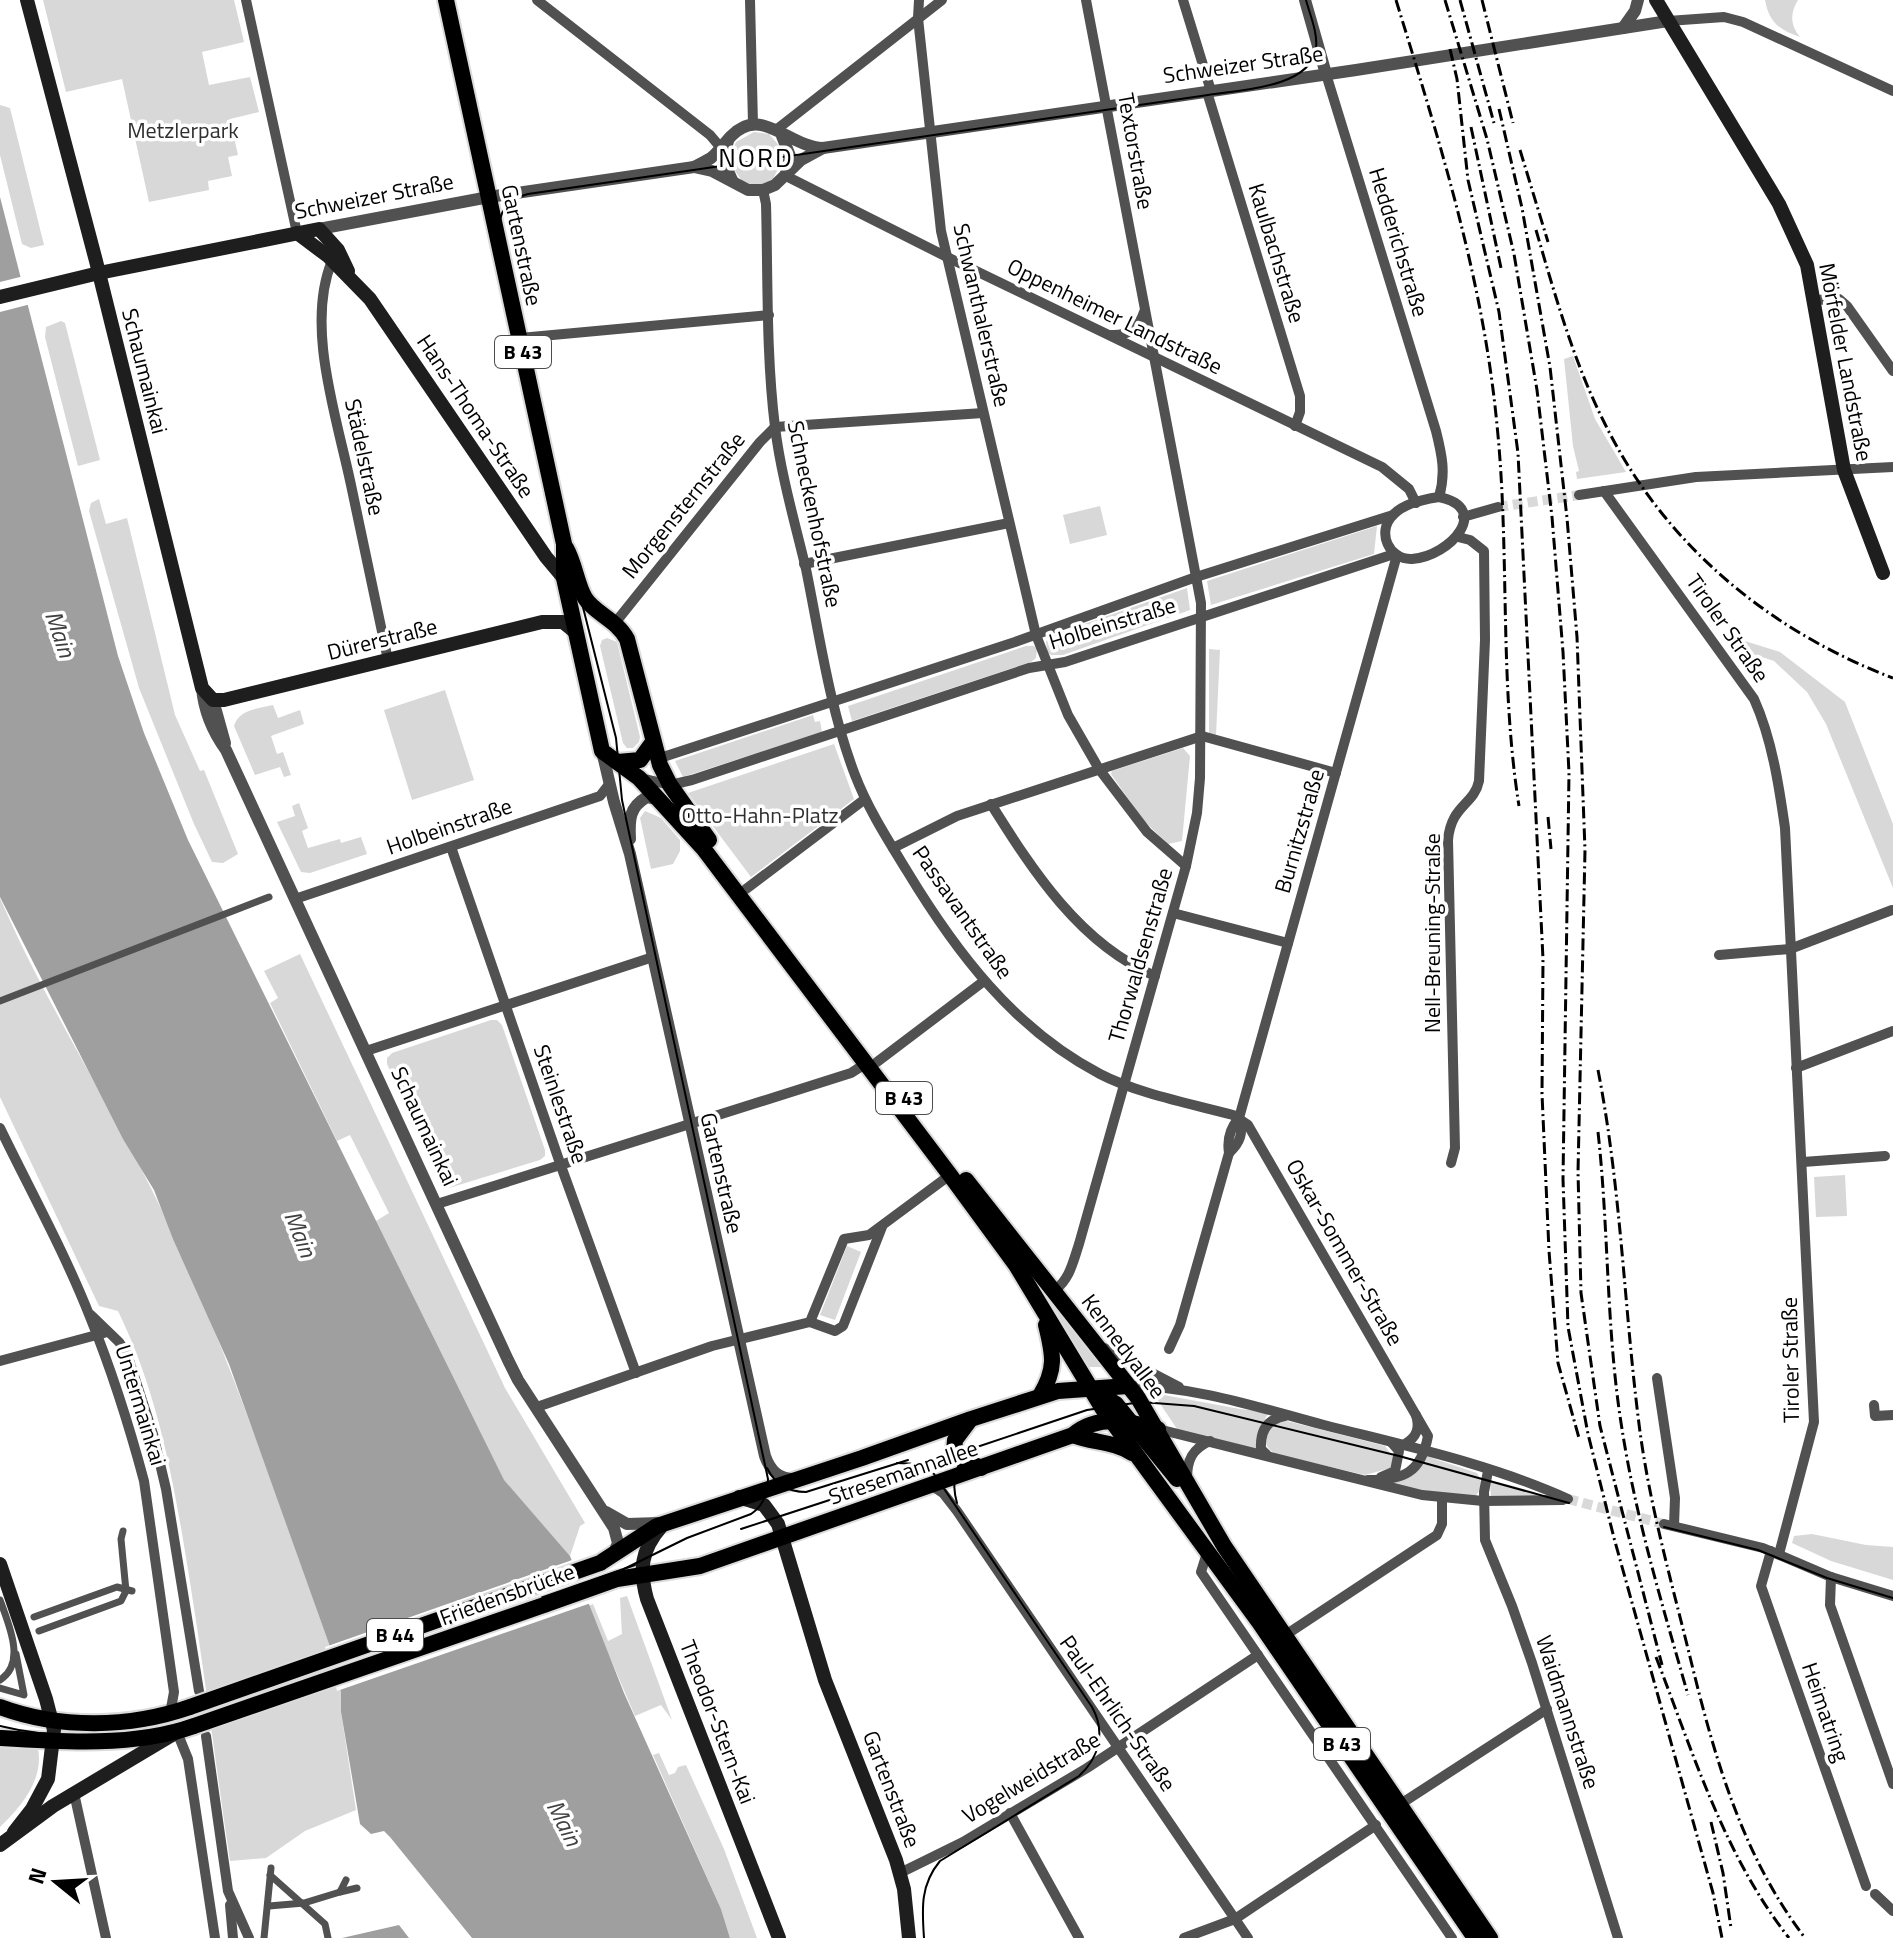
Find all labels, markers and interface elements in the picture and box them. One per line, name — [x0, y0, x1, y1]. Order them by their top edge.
street label: Schweizer Straße — [1161, 36, 1325, 92]
street label: Textorstraße — [1109, 90, 1163, 212]
park label: Metzlerpark — [127, 113, 239, 147]
district label: NORD — [718, 138, 794, 177]
street label: Hedderichstraße — [1360, 163, 1438, 321]
street label: Schweizer Straße — [292, 164, 456, 228]
street label: Kaulbachstraße — [1240, 179, 1314, 327]
street label: Gartenstraße — [493, 181, 551, 309]
street label: Schwanthalerstraße — [944, 220, 1020, 410]
street label: Oppenheimer Landstraße — [1002, 249, 1228, 383]
street label: Mörfelder Landstraße — [1810, 260, 1882, 464]
street label: Schaumainkai — [113, 305, 177, 437]
street label: Hans-Thoma-Straße — [408, 327, 544, 505]
road number: B 43 — [495, 336, 551, 368]
street label: Städelstraße — [336, 395, 394, 519]
street label: Schneckenhofstraße — [779, 418, 851, 610]
street label: Morgensternstraße — [613, 424, 753, 586]
street label: Tiroler Straße — [1678, 567, 1778, 689]
street label: Holbeinstraße — [1044, 588, 1180, 658]
water label: Main — [36, 605, 86, 663]
street label: Dürerstraße — [323, 609, 441, 669]
street label: Burnitzstraße — [1265, 765, 1333, 897]
street label: Holbeinstraße — [381, 789, 517, 863]
park label: Otto-Hahn-Platz — [681, 798, 839, 832]
street label: Nell-Breuning-Straße — [1415, 833, 1449, 1033]
street label: Passavantstraße — [904, 838, 1022, 986]
street label: Thorwaldsenstraße — [1099, 864, 1181, 1046]
street label: Steinlestraße — [525, 1040, 597, 1168]
street label: Schaumainkai — [382, 1061, 468, 1191]
road number: B 43 — [876, 1082, 932, 1114]
street label: Gartenstraße — [692, 1109, 752, 1237]
street label: Oskar-Sommer-Straße — [1278, 1152, 1412, 1352]
water label: Main — [275, 1205, 327, 1263]
street label: Kennedyallee — [1073, 1286, 1175, 1406]
street label: Tiroler Straße — [1772, 1297, 1808, 1423]
street label: Untermainkai — [107, 1340, 175, 1470]
street label: Stresemannallee — [824, 1431, 982, 1513]
street label: Friedensbrücke — [435, 1554, 579, 1634]
road number: B 44 — [367, 1619, 423, 1651]
street label: Paul-Ehrlich-Straße — [1051, 1628, 1185, 1798]
street label: Waidmannstraße — [1527, 1631, 1609, 1793]
street label: Theodor-Stern-Kai — [671, 1635, 765, 1809]
street label: Heimatring — [1793, 1658, 1859, 1766]
street label: Vogelweidstraße — [955, 1722, 1107, 1832]
street label: Gartenstraße — [854, 1725, 930, 1853]
road number: B 43 — [1314, 1728, 1370, 1760]
water label: Main — [538, 1793, 592, 1853]
north arrow — [16, 1842, 96, 1922]
text: N — [18, 1863, 56, 1888]

